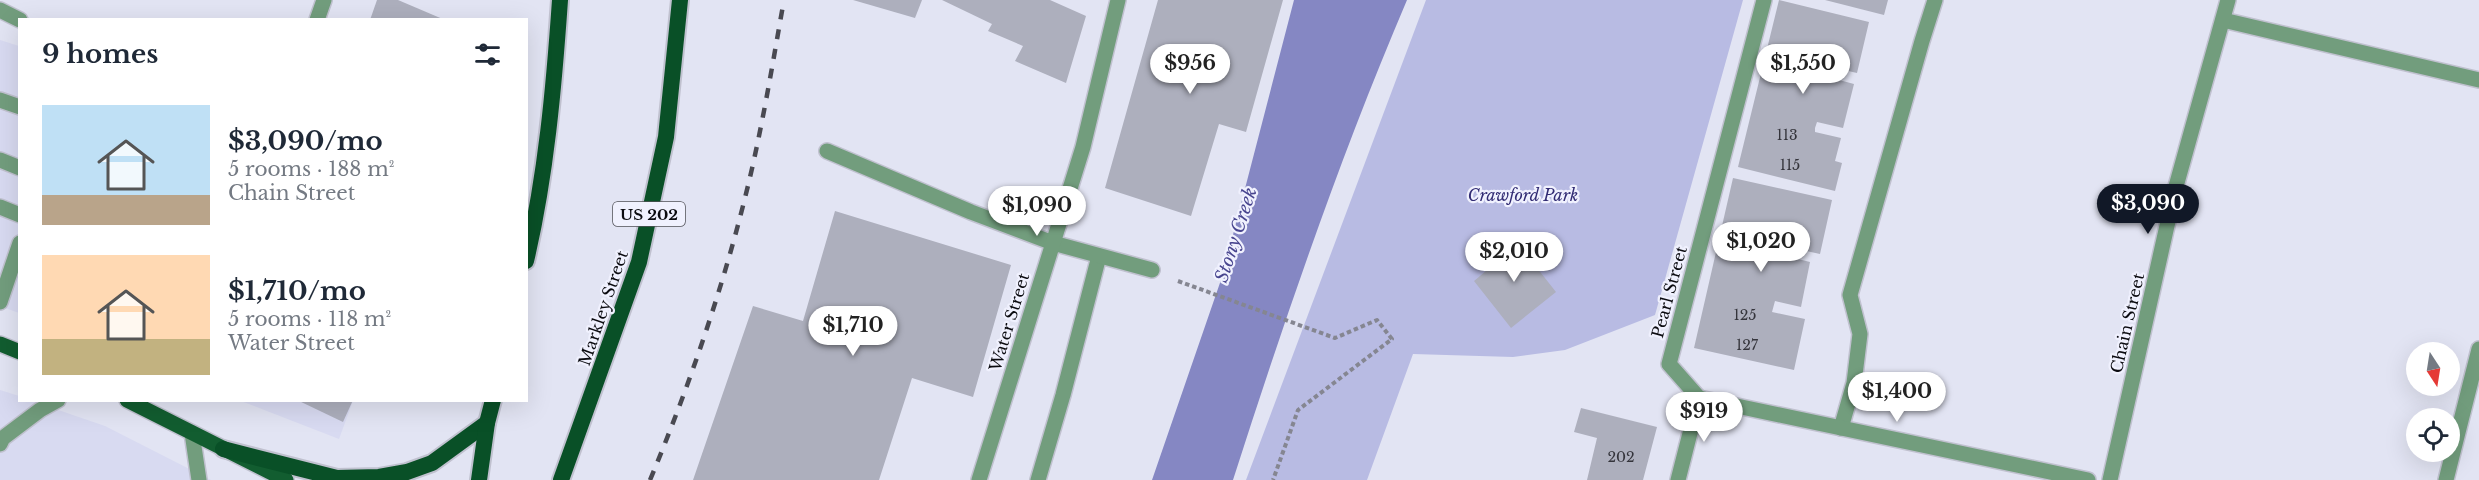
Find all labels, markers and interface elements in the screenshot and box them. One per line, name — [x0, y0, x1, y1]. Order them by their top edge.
text: 9 homes — [42, 38, 158, 70]
icon: filters — [471, 38, 504, 71]
pin: $956 — [1154, 44, 1226, 95]
pin: $1,550 — [1754, 44, 1852, 95]
text: $956 — [1164, 51, 1216, 75]
text: $1,550 — [1770, 51, 1836, 75]
text: $3,090/mo — [228, 125, 383, 157]
house number: 113 — [1776, 126, 1798, 144]
icon: home — [90, 129, 162, 201]
house number: 115 — [1780, 156, 1800, 174]
text: 5 rooms · 188 m² — [228, 157, 394, 181]
text: Chain Street — [228, 181, 355, 205]
pin: $3,090 — [2099, 184, 2197, 235]
water label: Stony Creek — [1210, 185, 1262, 285]
park label: Crawford Park — [1468, 185, 1578, 205]
pin: $1,090 — [988, 186, 1086, 237]
text: $3,090 — [2111, 191, 2185, 215]
text: $1,090 — [1002, 193, 1072, 217]
road number: US 202 — [613, 202, 685, 226]
pin: $1,020 — [1712, 222, 1810, 273]
text: $1,020 — [1726, 229, 1796, 253]
pin: $2,010 — [1465, 232, 1563, 283]
text: $2,010 — [1479, 239, 1549, 263]
street label: Pearl Street — [1647, 244, 1691, 340]
street label: Markley Street — [574, 248, 632, 368]
street label: Water Street — [984, 271, 1033, 374]
street label: Chain Street — [2106, 271, 2148, 375]
text: $1,710/mo — [228, 275, 366, 307]
icon: home — [90, 279, 162, 351]
pin: $1,710 — [804, 306, 902, 357]
house number: 125 — [1734, 306, 1756, 324]
text: 5 rooms · 118 m² — [228, 307, 391, 331]
text: $1,710 — [822, 313, 884, 337]
text: Water Street — [228, 331, 355, 355]
house number: 127 — [1736, 336, 1759, 354]
north arrow — [2406, 342, 2460, 396]
map controls — [2406, 342, 2460, 462]
pin: $1,400 — [1848, 372, 1946, 423]
text: $1,400 — [1862, 379, 1932, 403]
pin: $919 — [1668, 392, 1740, 443]
text: $919 — [1680, 399, 1728, 423]
button: locate — [2406, 408, 2460, 462]
house number: 202 — [1607, 448, 1635, 466]

